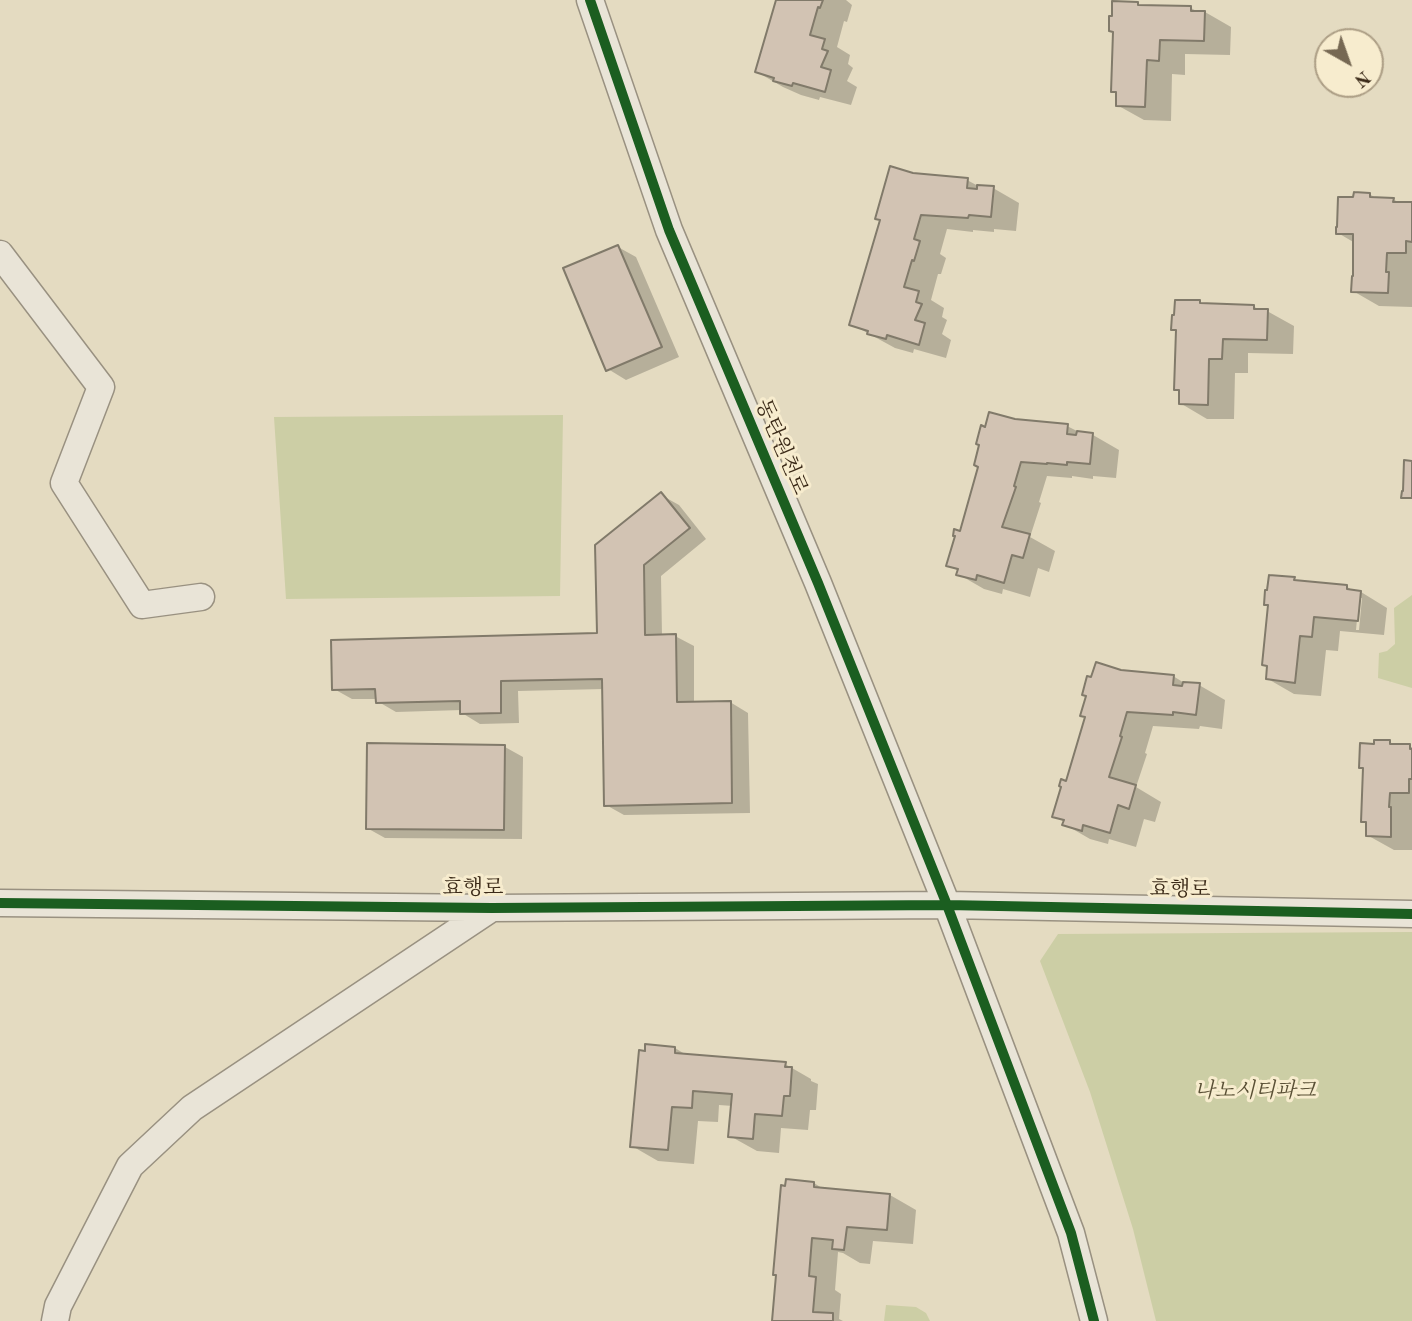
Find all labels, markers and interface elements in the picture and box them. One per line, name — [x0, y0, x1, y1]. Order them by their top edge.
north arrow — [1314, 28, 1384, 98]
text: N — [1350, 66, 1373, 90]
street label: 동탄원천로 — [750, 395, 812, 499]
street label: 효행로 — [443, 875, 503, 901]
street label: 효행로 — [1149, 877, 1211, 903]
park label: 나노시티파크 — [1194, 1078, 1316, 1104]

